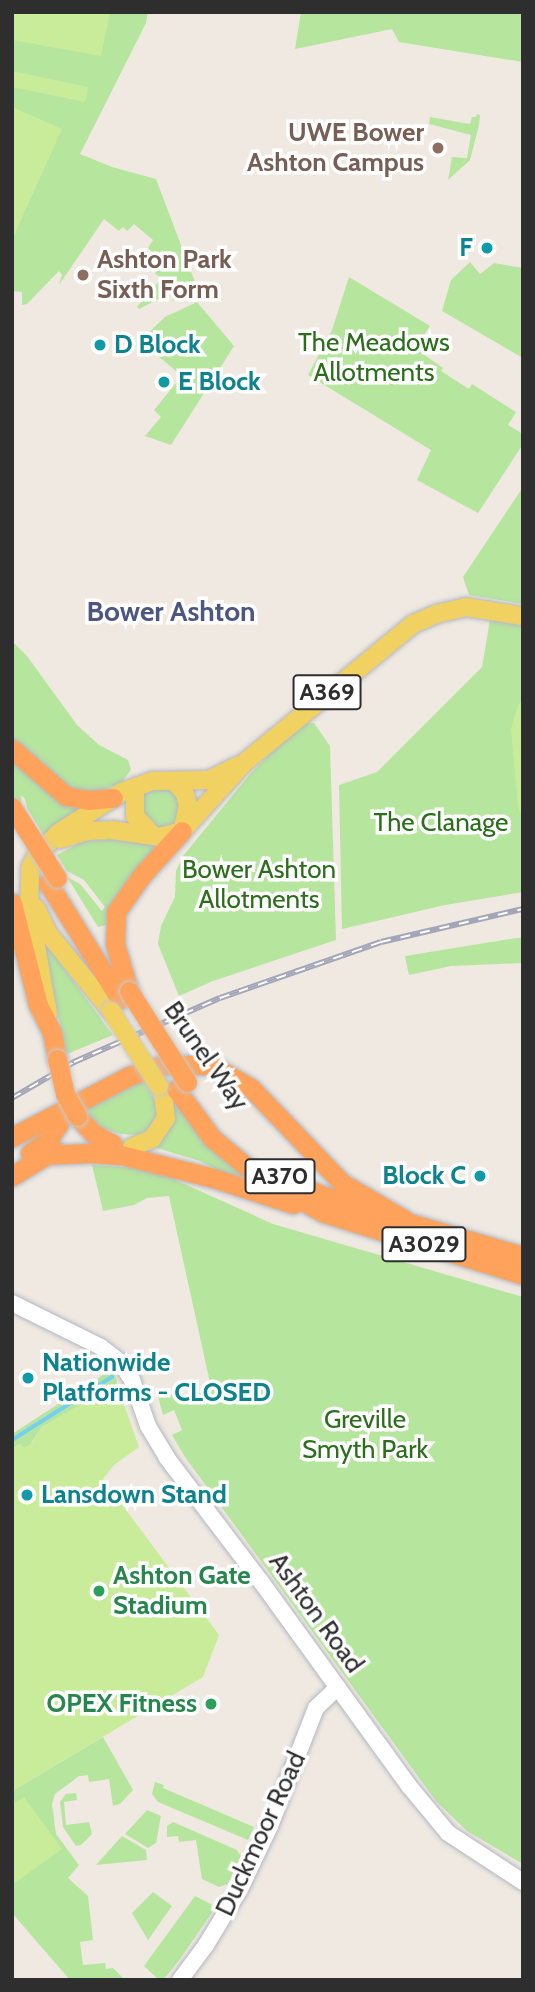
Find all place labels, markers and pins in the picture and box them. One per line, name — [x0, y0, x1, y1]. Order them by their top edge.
place label: UWE Bower Ashton Campus — [247, 117, 424, 178]
marker: UWE Bower Ashton Campus — [430, 140, 446, 156]
place label: F — [459, 232, 473, 264]
marker: F — [479, 240, 495, 256]
place label: Ashton Park Sixth Form — [97, 244, 232, 306]
marker: Ashton Park Sixth Form — [75, 267, 91, 283]
place label: D Block — [114, 329, 201, 361]
marker: D Block — [92, 337, 108, 353]
place label: E Block — [178, 366, 261, 398]
marker: E Block — [156, 374, 172, 390]
place label: Block C — [382, 1160, 466, 1192]
marker: Block C — [472, 1168, 488, 1184]
place label: Nationwide Platforms - CLOSED — [42, 1347, 271, 1408]
marker: Nationwide Platforms - CLOSED — [20, 1370, 36, 1386]
place label: Lansdown Stand — [41, 1479, 227, 1511]
marker: Lansdown Stand — [19, 1487, 35, 1503]
place label: Ashton Gate Stadium — [113, 1560, 251, 1622]
marker: Ashton Gate Stadium — [91, 1583, 107, 1599]
place label: OPEX Fitness — [46, 1688, 197, 1720]
marker: OPEX Fitness — [203, 1696, 219, 1712]

